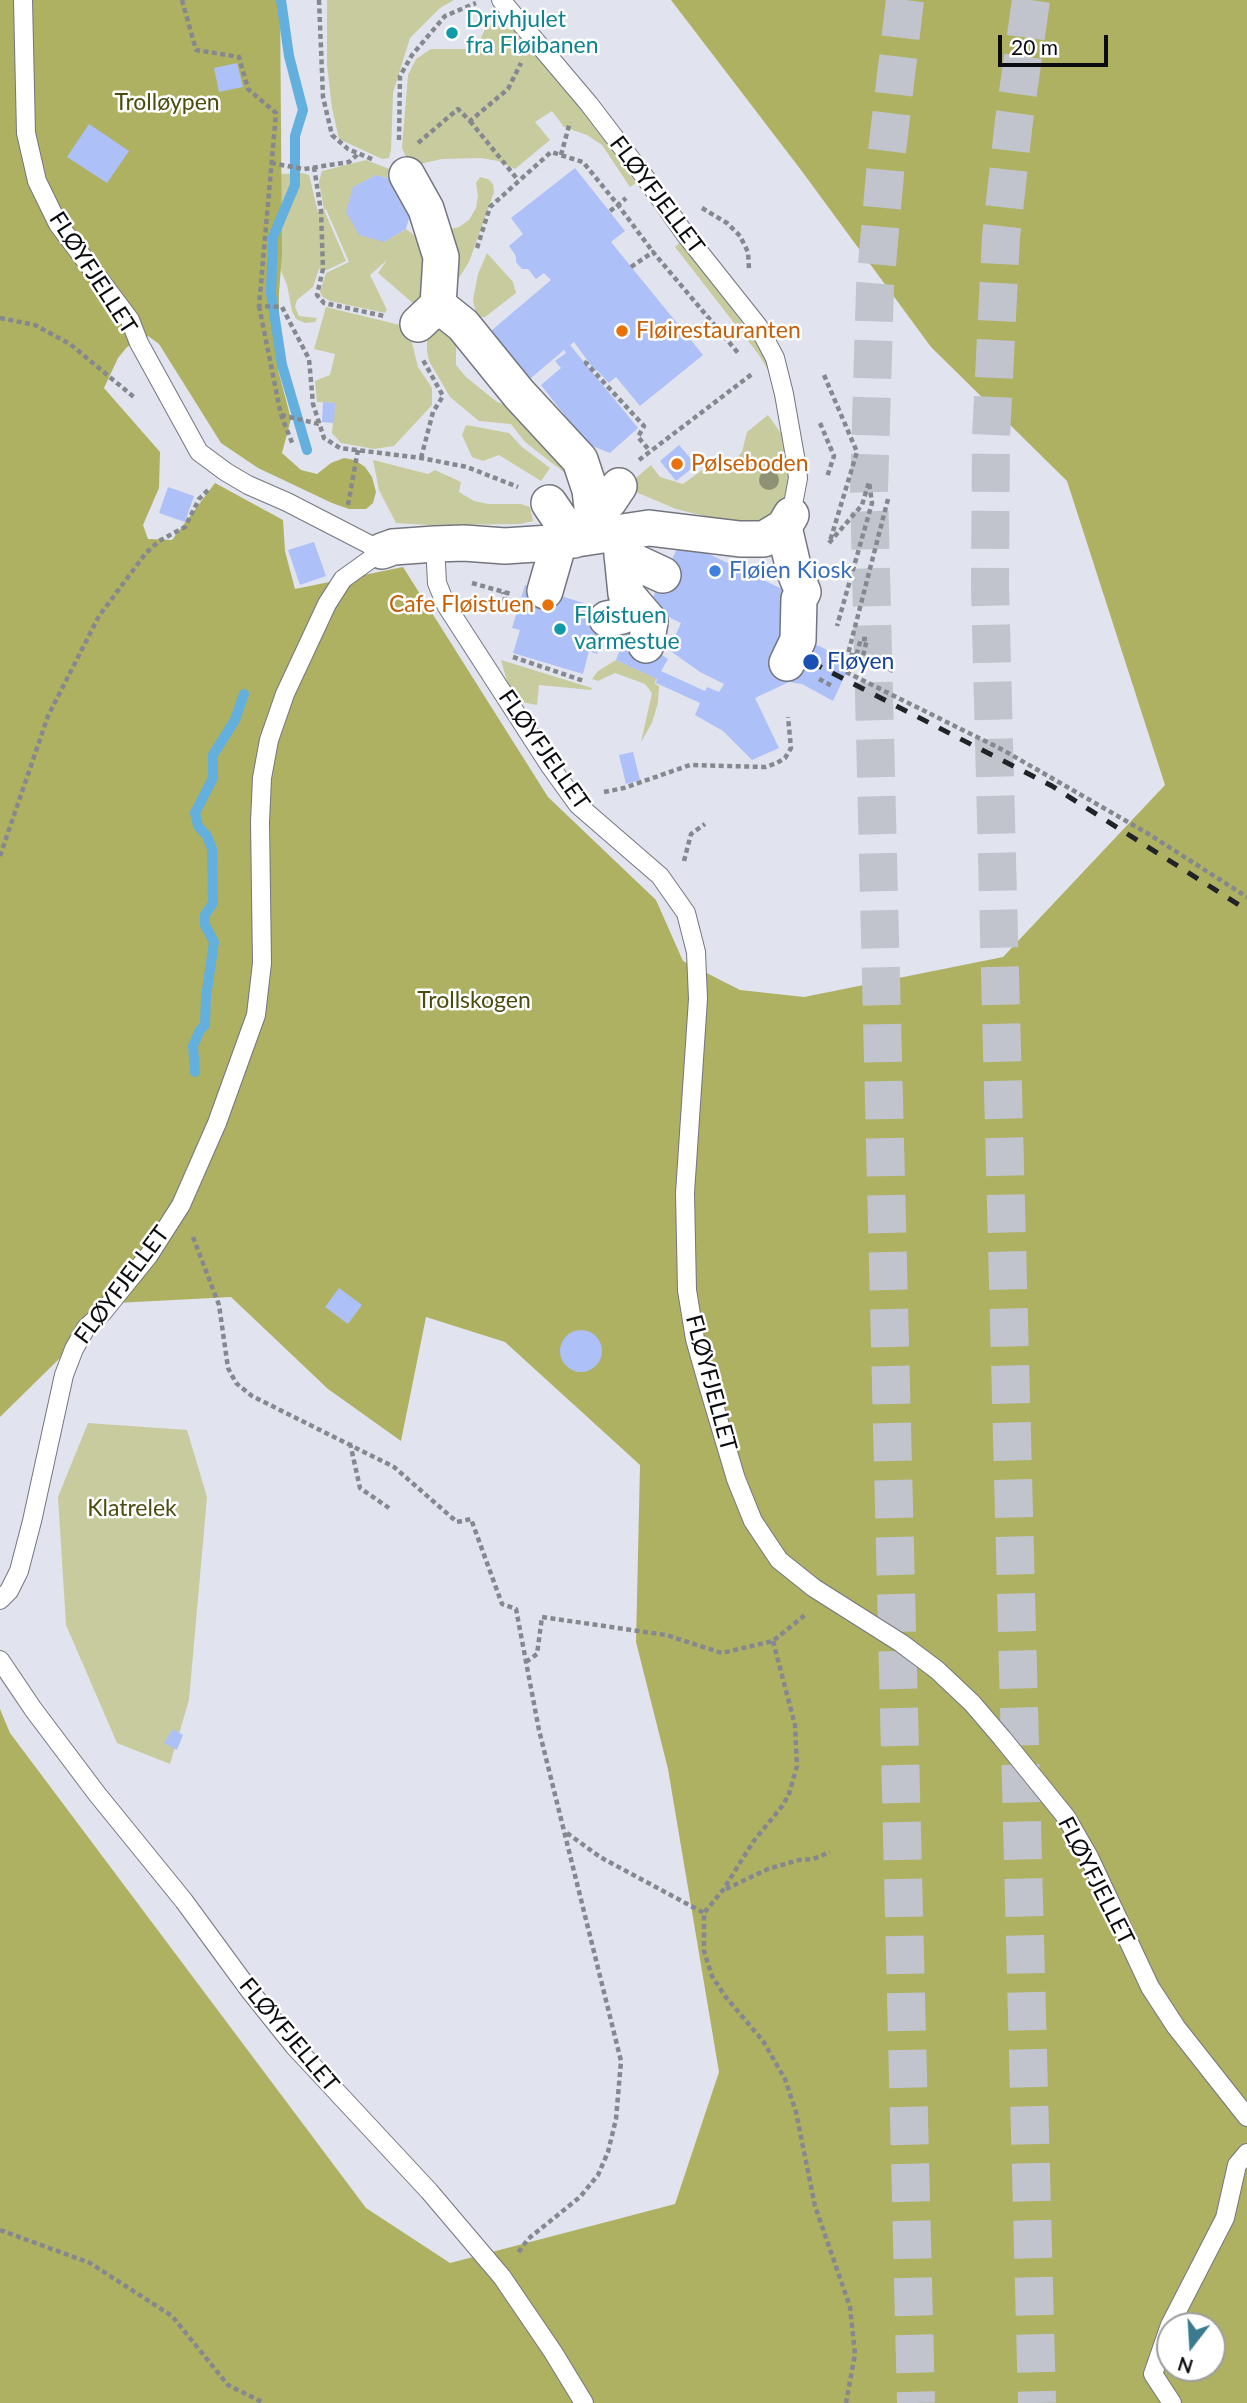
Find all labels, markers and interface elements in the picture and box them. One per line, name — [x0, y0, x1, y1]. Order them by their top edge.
place label: Drivhjulet fra Fløibanen — [466, 6, 598, 60]
scale bar — [1002, 21, 1112, 65]
marker: Drivhjulet fra Fløibanen — [444, 25, 460, 41]
text: 20 m — [1011, 34, 1058, 59]
park label: Trolløypen — [114, 89, 220, 117]
street label: FLØYFJELLET — [604, 131, 710, 259]
street label: FLØYFJELLET — [43, 207, 143, 339]
place label: Fløirestauranten — [636, 317, 801, 345]
marker: Fløirestauranten — [614, 323, 630, 339]
place label: Pølseboden — [691, 450, 809, 478]
marker: Pølseboden — [669, 456, 685, 472]
place label: Fløien Kiosk — [729, 557, 852, 585]
marker: Fløien Kiosk — [707, 563, 723, 579]
place label: Cafe Fløistuen — [389, 591, 534, 619]
marker: Cafe Fløistuen — [540, 597, 556, 613]
place label: Fløistuen varmestue — [574, 602, 680, 656]
marker: Fløistuen varmestue — [552, 621, 568, 637]
place label: Fløyen — [827, 648, 894, 676]
marker: Fløyen — [801, 652, 821, 672]
street label: FLØYFJELLET — [492, 685, 596, 815]
park label: Trollskogen — [417, 987, 531, 1015]
street label: FLØYFJELLET — [69, 1221, 175, 1349]
street label: FLØYFJELLET — [680, 1312, 742, 1454]
park label: Klatrelek — [87, 1495, 177, 1523]
street label: FLØYFJELLET — [1052, 1812, 1140, 1950]
street label: FLØYFJELLET — [233, 1972, 345, 2098]
north arrow — [1156, 2312, 1226, 2382]
text: N — [1175, 2353, 1196, 2379]

